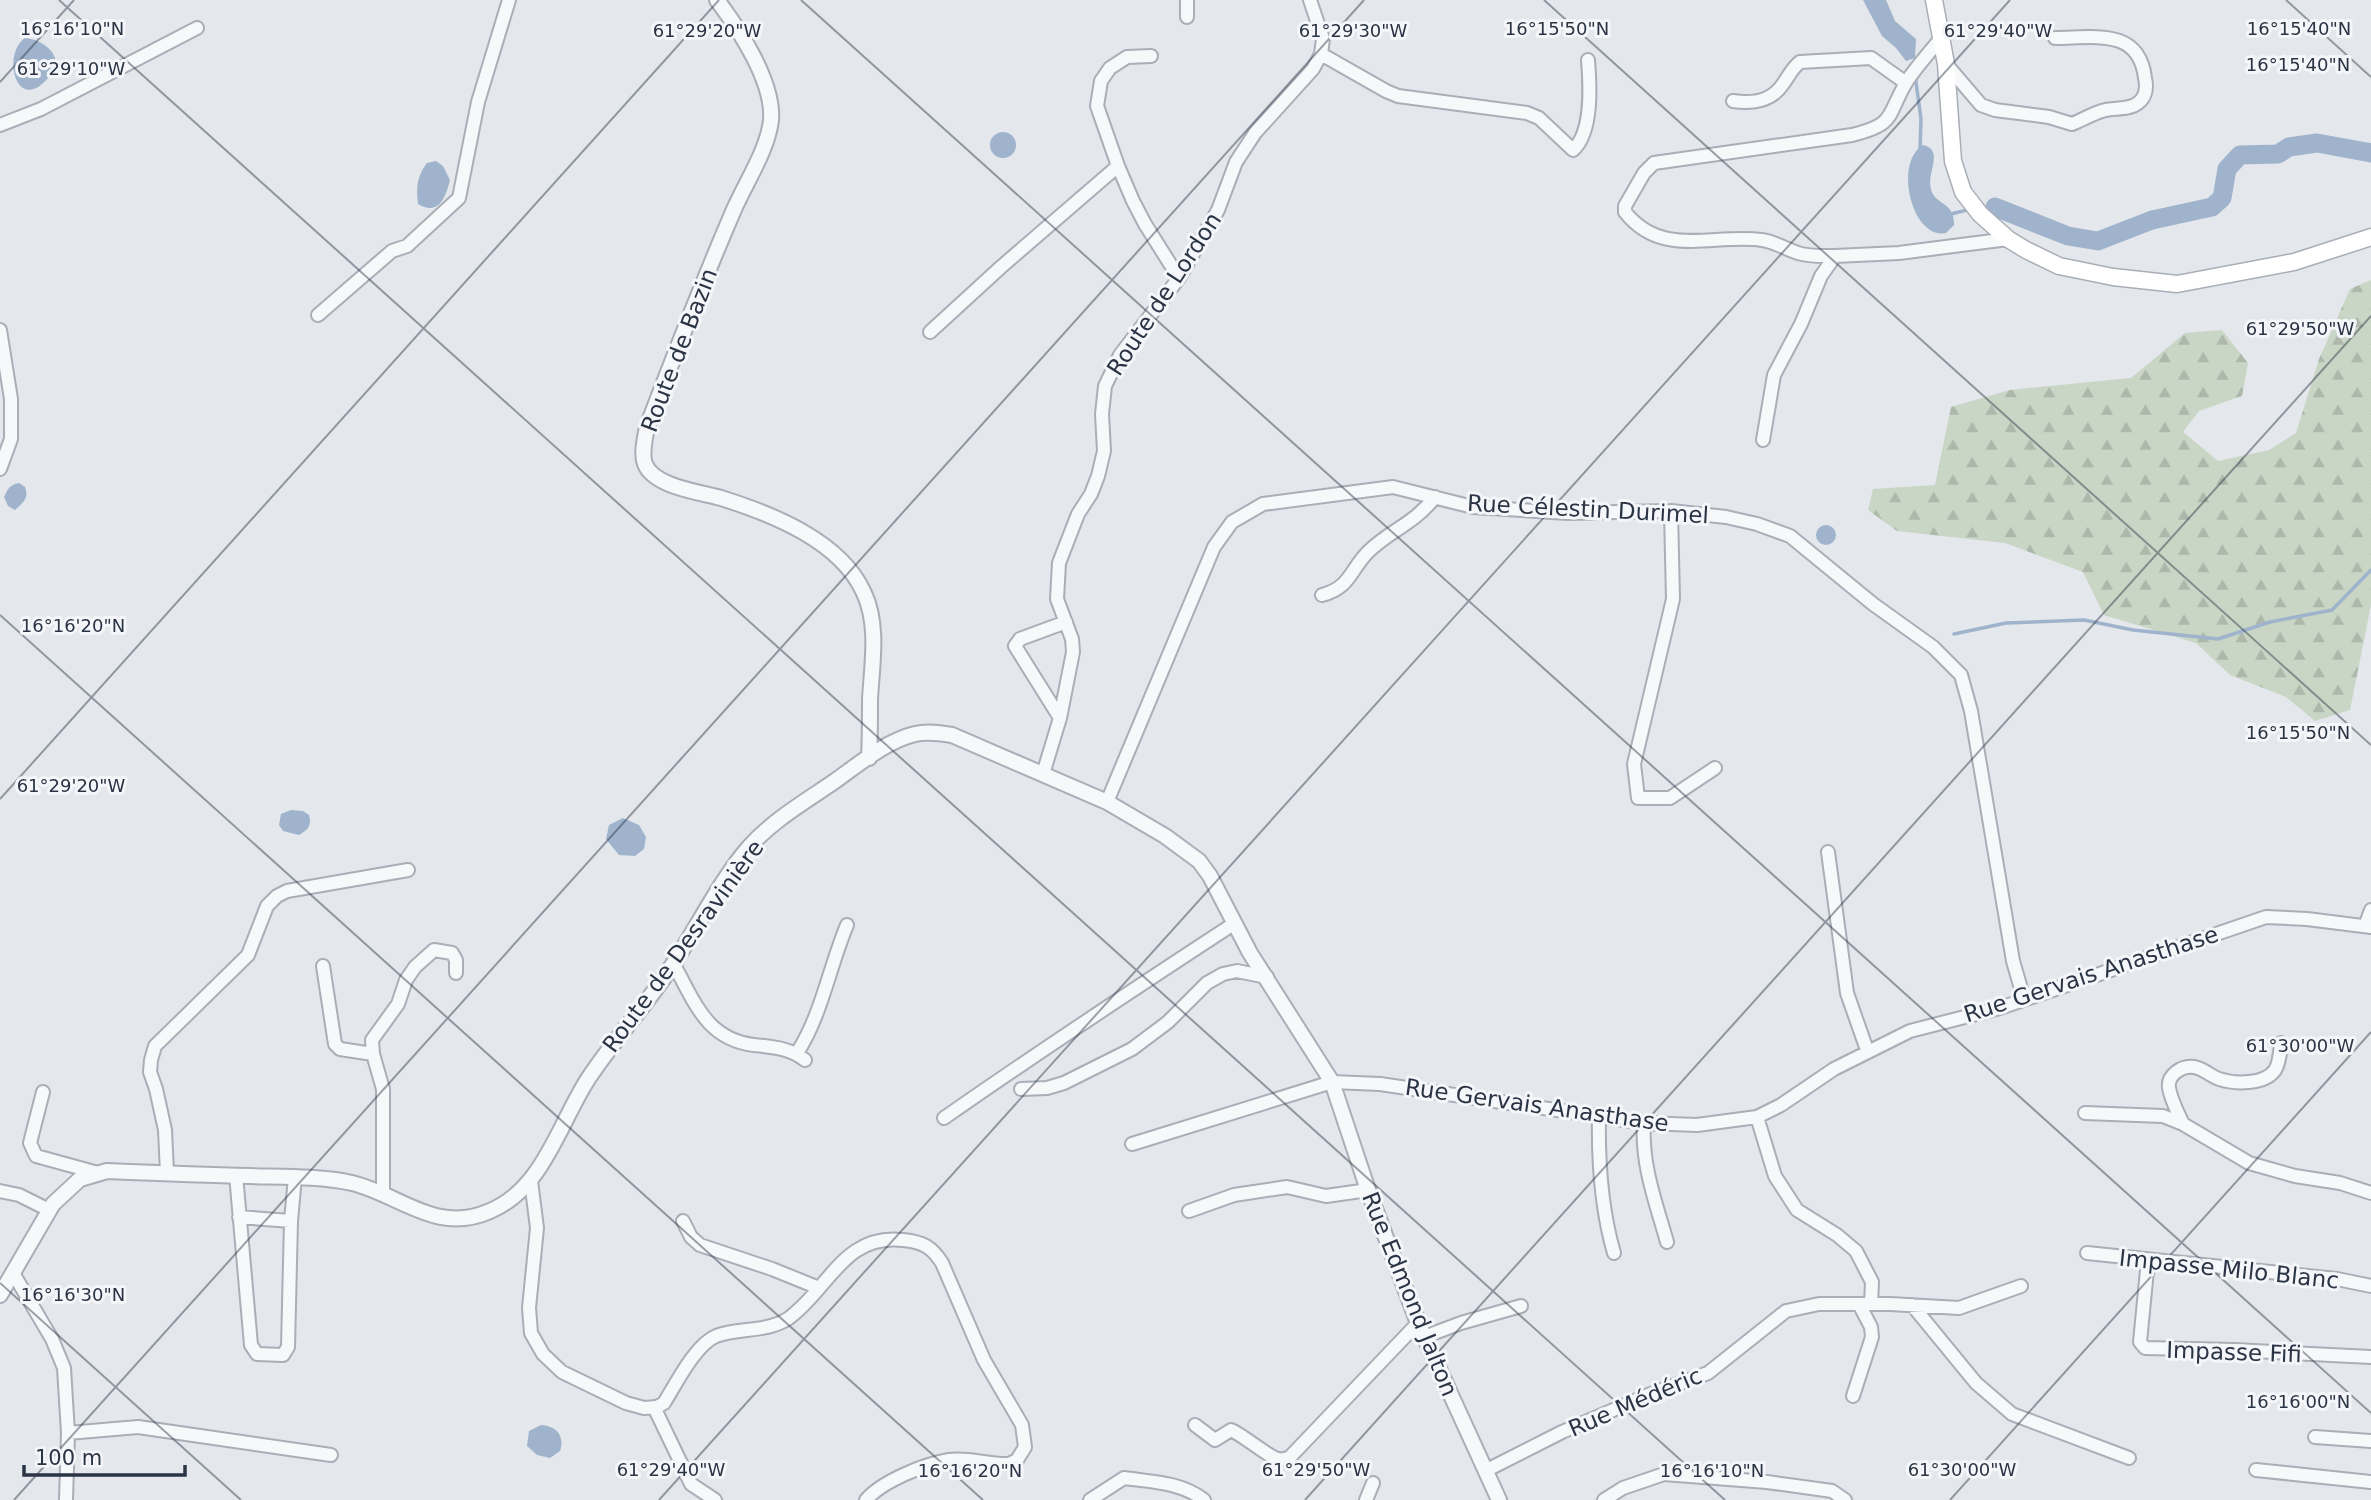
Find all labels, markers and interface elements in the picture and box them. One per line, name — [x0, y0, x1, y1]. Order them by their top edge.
text: 16°16'10"N — [20, 18, 124, 39]
text: 16°15'50"N — [1505, 18, 1609, 39]
text: 16°15'40"N — [2247, 18, 2351, 39]
text: 61°29'20"W — [653, 20, 762, 41]
text: 61°29'30"W — [1299, 20, 1408, 41]
text: 61°29'40"W — [1944, 20, 2053, 41]
text: 16°15'40"N — [2246, 54, 2350, 75]
text: 61°29'10"W — [17, 58, 126, 79]
street label: Route de Lordon — [1102, 208, 1226, 380]
street label: Route de Bazin — [636, 265, 722, 435]
text: 61°29'50"W — [2246, 318, 2355, 339]
street label: Rue Célestin Durimel — [1466, 490, 1710, 528]
text: 16°16'20"N — [21, 615, 125, 636]
text: 16°15'50"N — [2246, 722, 2350, 743]
text: 61°29'20"W — [17, 775, 126, 796]
street label: Route de Desravinière — [597, 835, 769, 1057]
street label: Rue Gervais Anasthase — [1960, 921, 2222, 1027]
text: 61°30'00"W — [2246, 1035, 2355, 1056]
street label: Rue Gervais Anasthase — [1403, 1074, 1671, 1136]
street label: Rue Edmond Jalton — [1357, 1188, 1463, 1400]
street label: Impasse Milo Blanc — [2118, 1245, 2340, 1293]
text: 16°16'30"N — [21, 1284, 125, 1305]
street label: Impasse Fifi — [2166, 1337, 2302, 1367]
street label: Rue Médéric — [1564, 1362, 1706, 1442]
text: 16°16'00"N — [2246, 1391, 2350, 1412]
scale bar — [24, 1434, 186, 1478]
text: 100 m — [35, 1446, 102, 1470]
text: 61°29'40"W — [617, 1459, 726, 1480]
text: 61°29'50"W — [1262, 1459, 1371, 1480]
text: 61°30'00"W — [1908, 1459, 2017, 1480]
text: 16°16'20"N — [918, 1460, 1022, 1481]
text: 16°16'10"N — [1660, 1460, 1764, 1481]

